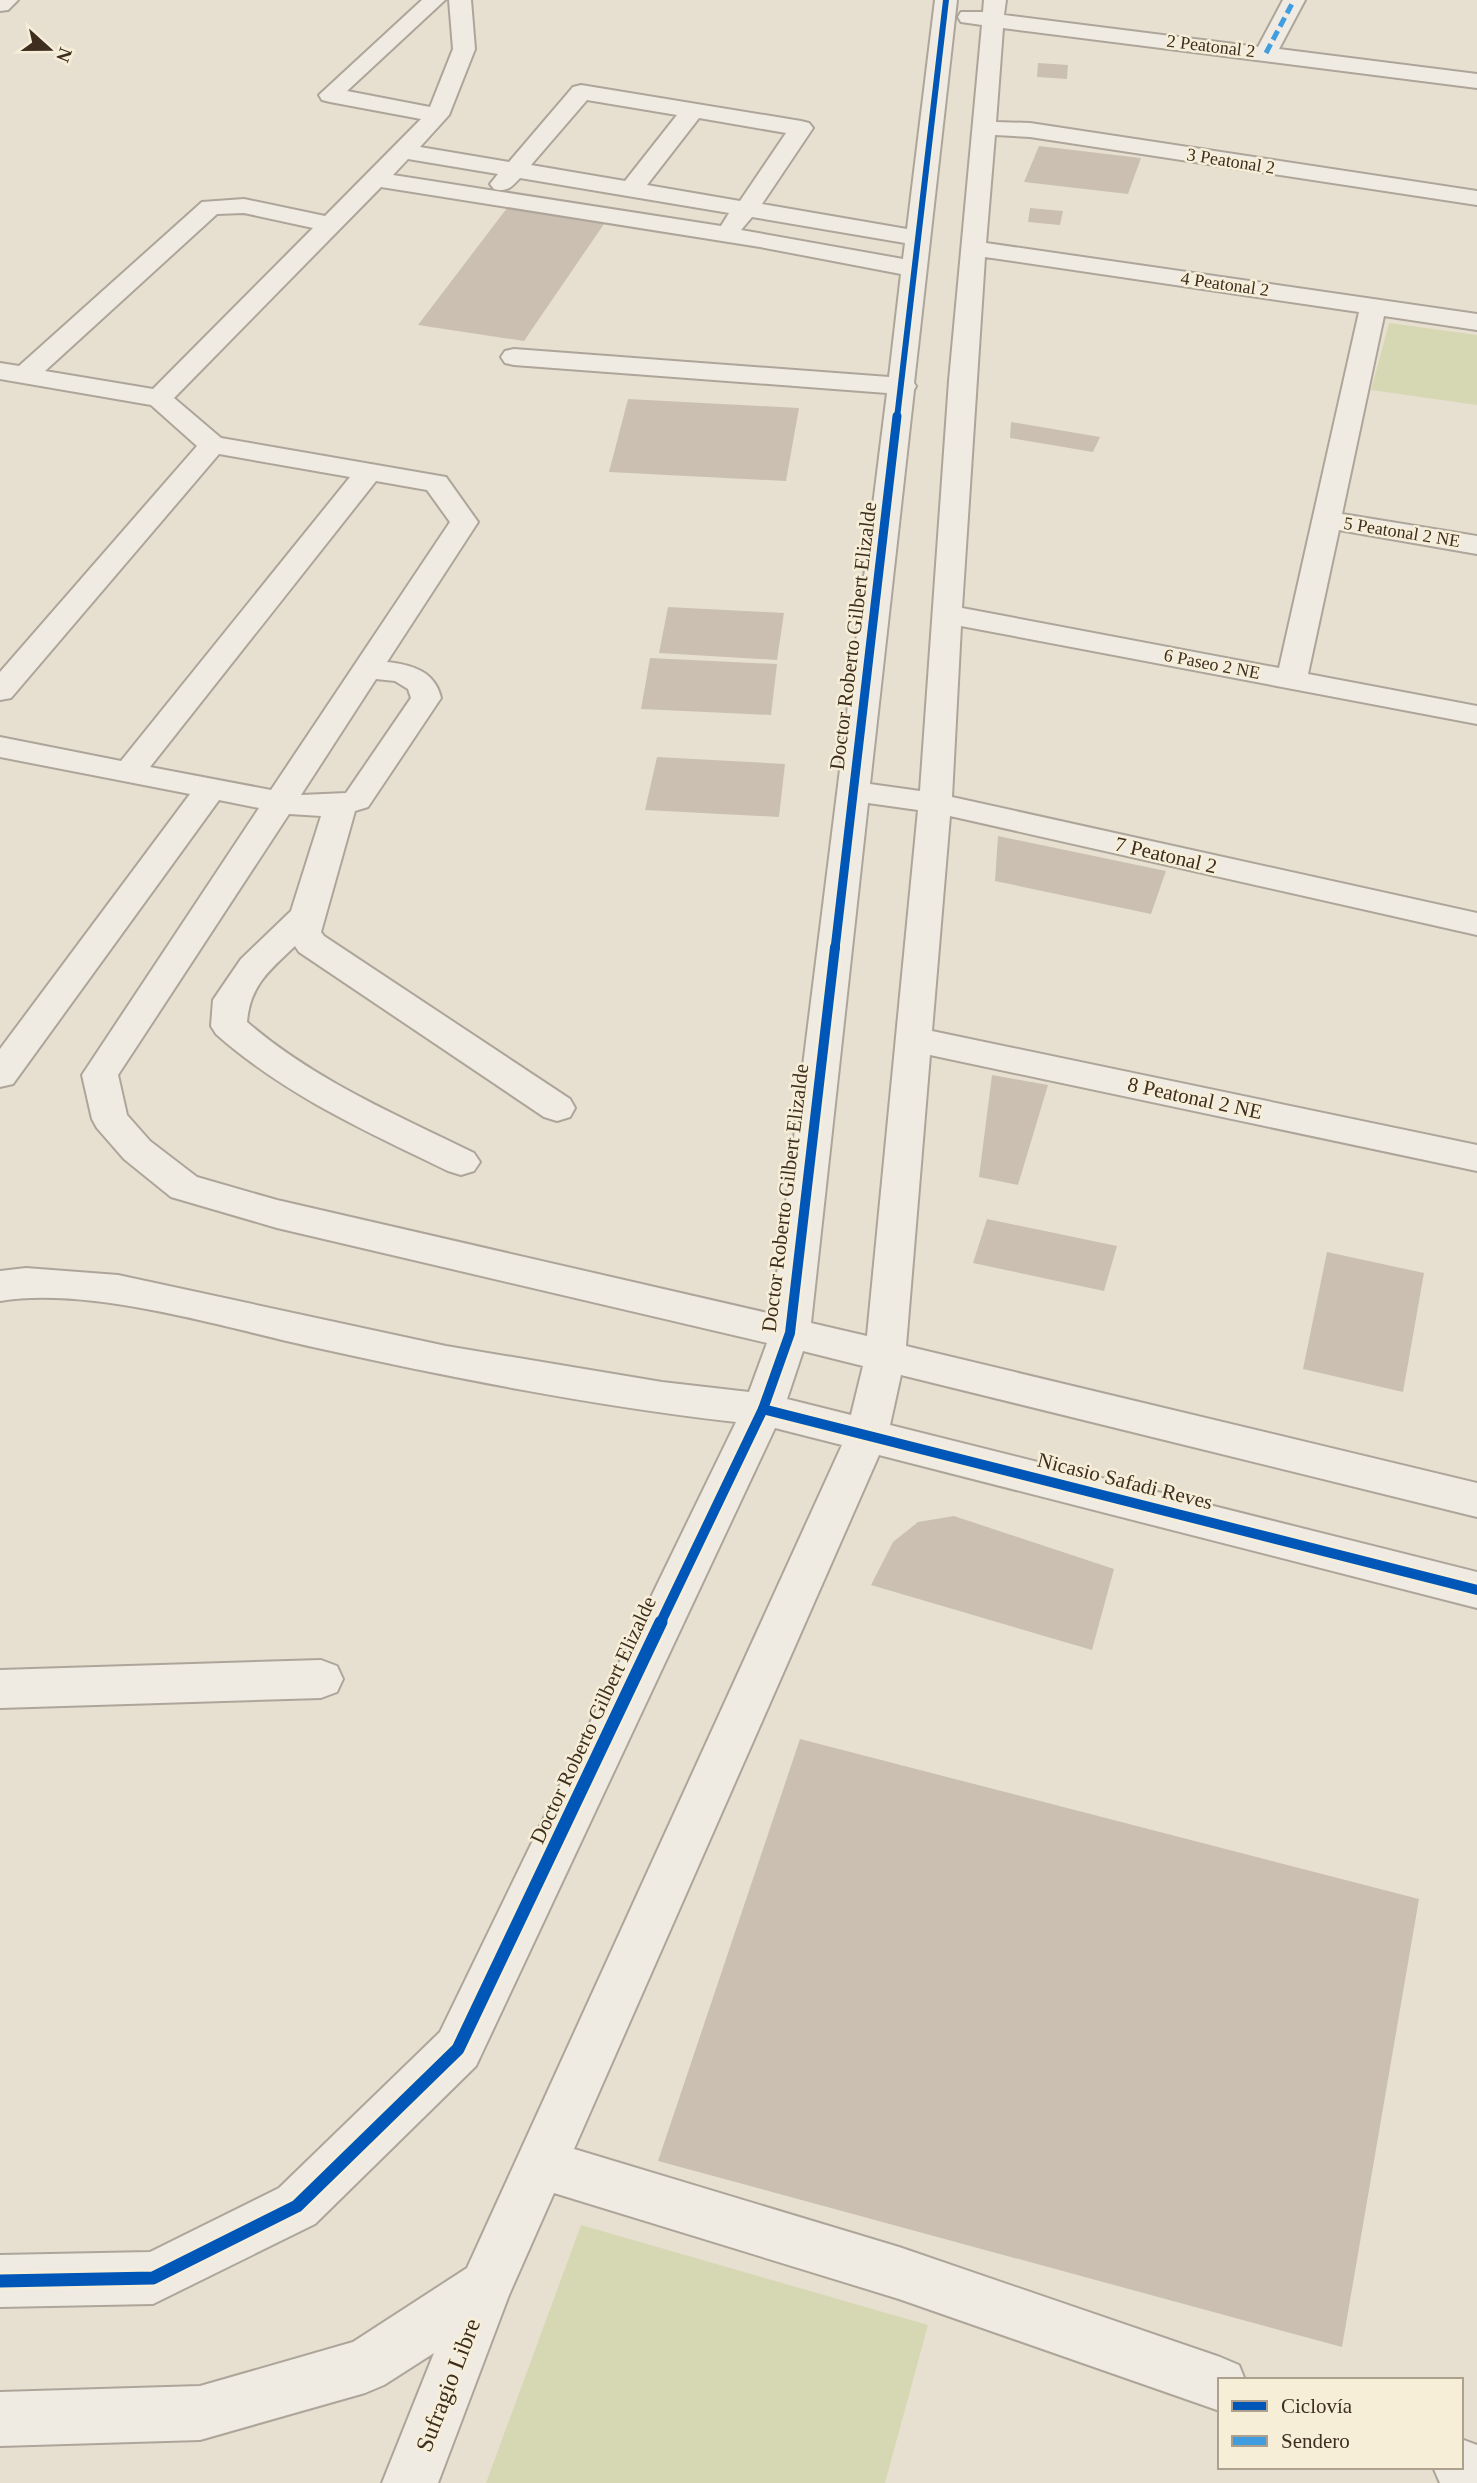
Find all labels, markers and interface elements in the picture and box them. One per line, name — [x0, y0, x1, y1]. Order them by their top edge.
north arrow — [14, 14, 84, 84]
street label: 2 Peatonal 2 — [1166, 31, 1256, 61]
text: N — [52, 45, 77, 65]
street label: 3 Peatonal 2 — [1185, 144, 1277, 178]
street label: 4 Peatonal 2 — [1180, 268, 1270, 300]
street label: Doctor Roberto Gilbert Elizalde — [825, 501, 881, 771]
street label: 5 Peatonal 2 NE — [1342, 513, 1462, 551]
street label: 6 Paseo 2 NE — [1162, 645, 1262, 683]
street label: 7 Peatonal 2 — [1113, 832, 1219, 878]
street label: Doctor Roberto Gilbert Elizalde — [757, 1063, 813, 1333]
street label: 8 Peatonal 2 NE — [1125, 1072, 1265, 1124]
street label: Nicasio Safadi Reves — [1035, 1448, 1215, 1514]
street label: Doctor Roberto Gilbert Elizalde — [525, 1593, 661, 1847]
street label: Sufragio Libre — [411, 2315, 485, 2455]
legend — [1218, 2378, 1463, 2469]
text: Ciclovía — [1281, 2394, 1353, 2418]
text: Sendero — [1281, 2429, 1350, 2453]

